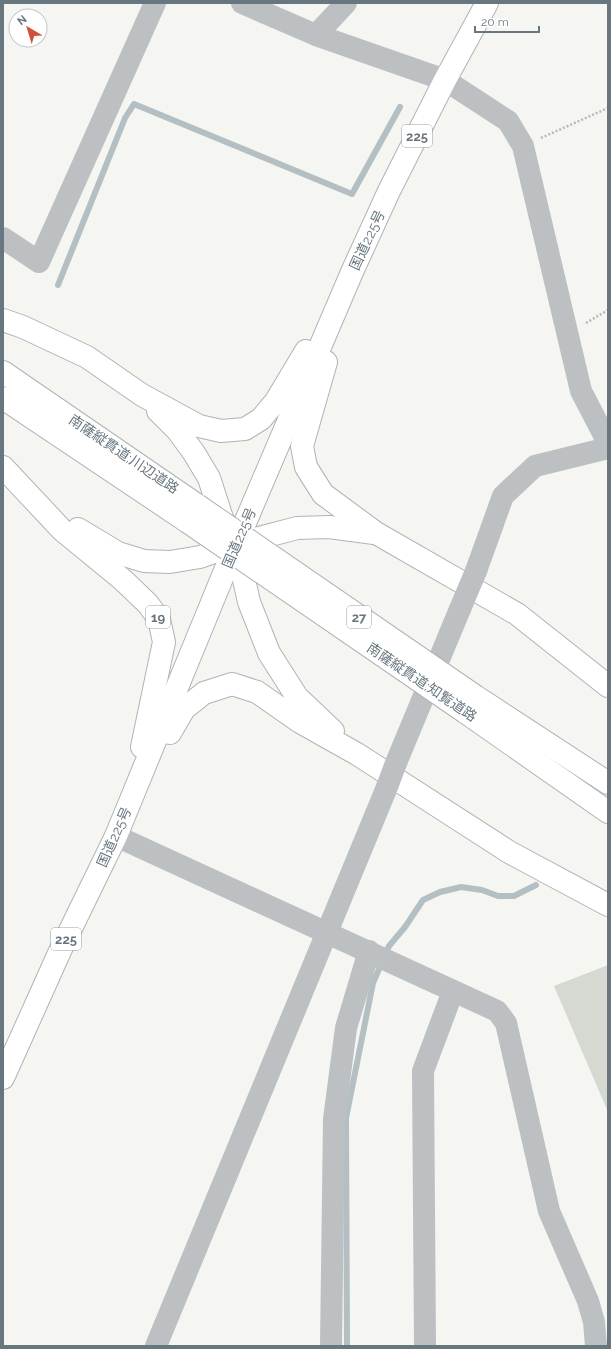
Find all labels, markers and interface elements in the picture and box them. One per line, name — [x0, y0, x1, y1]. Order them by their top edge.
north arrow — [8, 8, 48, 48]
scale bar — [475, 8, 539, 34]
text: N — [15, 13, 29, 28]
text: 20 m — [481, 15, 509, 29]
road number: 225 — [402, 125, 432, 147]
street label: 国道225号 — [346, 208, 388, 272]
street label: 南薩縦貫道;川辺道路 — [66, 411, 182, 497]
street label: 国道225号 — [219, 505, 259, 571]
road number: 19 — [146, 606, 170, 628]
road number: 27 — [347, 606, 371, 628]
street label: 南薩縦貫道;知覧道路 — [364, 639, 480, 725]
street label: 国道225号 — [94, 804, 134, 870]
road number: 225 — [51, 928, 81, 950]

